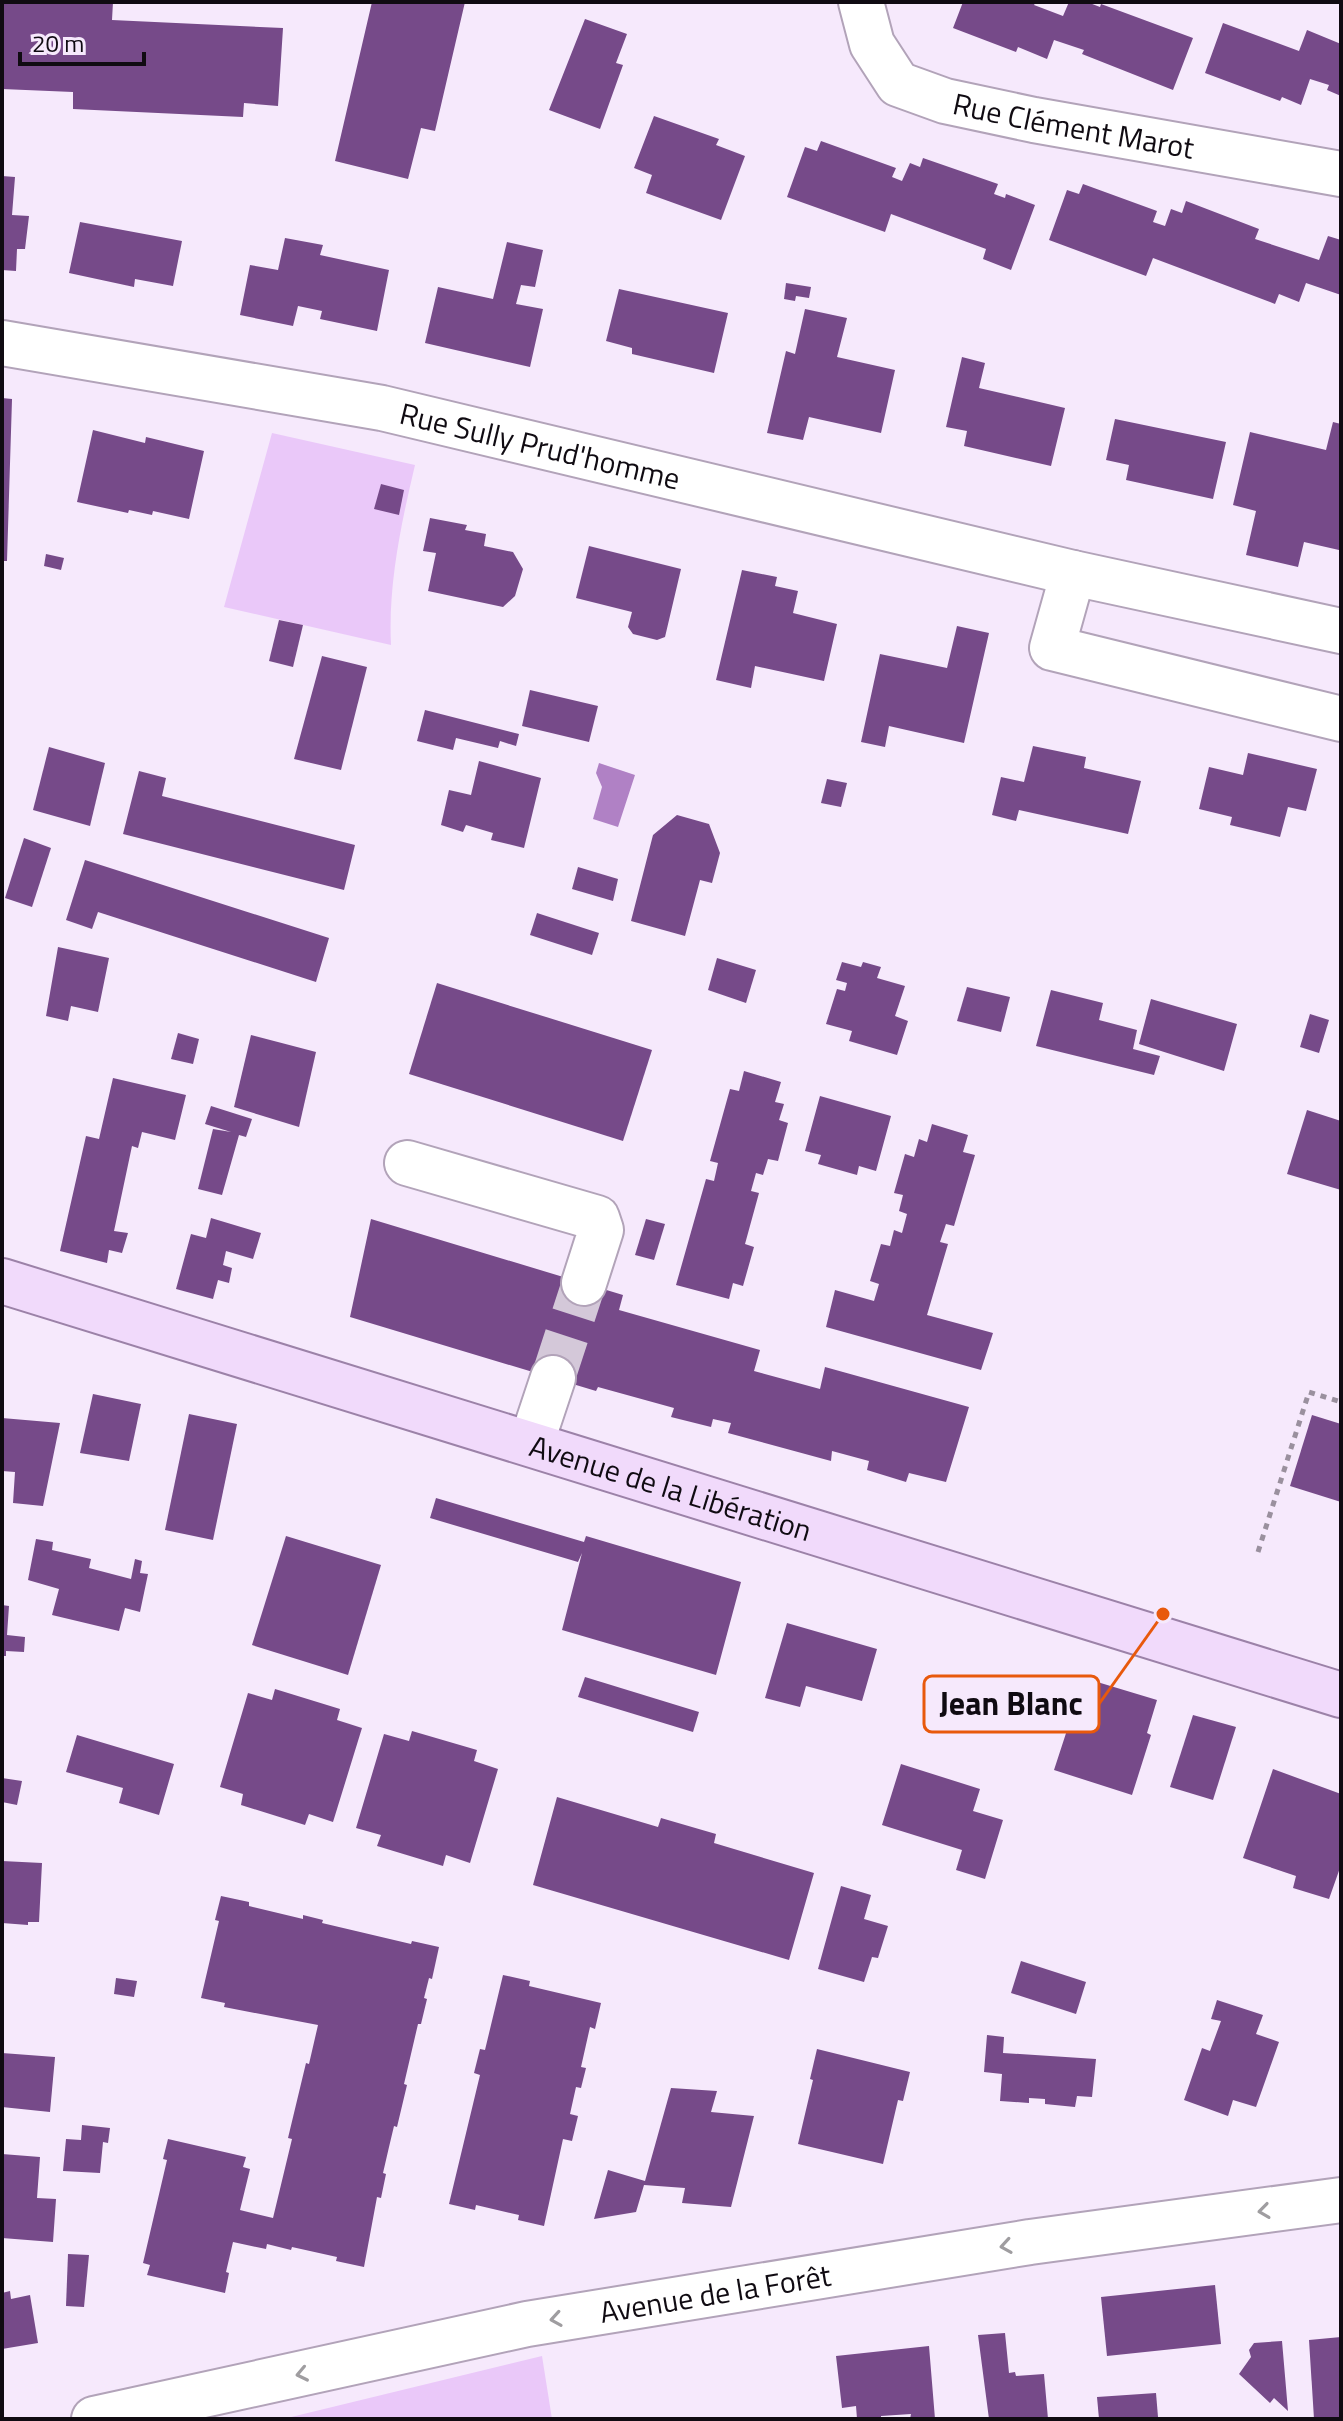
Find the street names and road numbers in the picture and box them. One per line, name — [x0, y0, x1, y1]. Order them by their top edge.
street label: Rue Clément Marot — [949, 80, 1198, 171]
street label: Rue Sully Prud'homme — [395, 390, 685, 501]
street label: Avenue de la Libération — [524, 1423, 818, 1553]
street label: Avenue de la Forêt — [596, 2252, 835, 2335]

